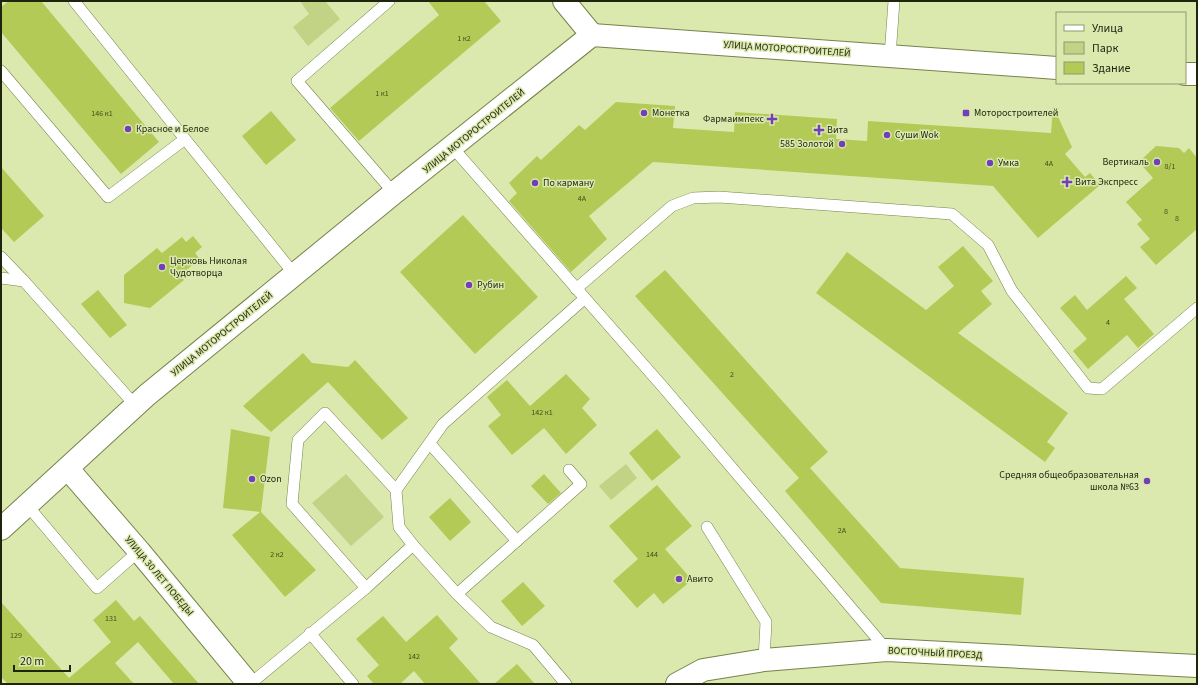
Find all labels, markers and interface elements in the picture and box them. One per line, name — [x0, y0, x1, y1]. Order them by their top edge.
legend — [1056, 12, 1186, 84]
text: Улица — [1092, 20, 1123, 37]
house number: 1 к2 — [457, 33, 471, 44]
street label: УЛИЦА МОТОРОСТРОИТЕЛЕЙ — [723, 38, 851, 60]
text: Парк — [1092, 40, 1118, 57]
text: Здание — [1092, 60, 1131, 77]
street label: УЛИЦА МОТОРОСТРОИТЕЛЕЙ — [420, 85, 528, 177]
house number: 1 к1 — [375, 88, 389, 99]
place label: Монетка — [652, 106, 690, 120]
place label: Моторостроителей — [974, 106, 1058, 120]
house number: 146 к1 — [91, 108, 113, 119]
marker: Монетка — [639, 108, 649, 118]
marker: Моторостроителей — [961, 108, 971, 118]
place label: Фармаимпекс — [703, 112, 764, 126]
marker: Фармаимпекс — [767, 114, 777, 124]
place label: Красное и Белое — [136, 122, 209, 136]
place label: Вита — [827, 123, 848, 137]
marker: Красное и Белое — [123, 124, 133, 134]
marker: Вита — [814, 125, 824, 135]
place label: Суши Wok — [895, 128, 939, 142]
marker: Суши Wok — [882, 130, 892, 140]
place label: 585 Золотой — [780, 137, 834, 151]
marker: 585 Золотой — [837, 139, 847, 149]
place label: Вертикаль — [1102, 155, 1149, 169]
place label: Умка — [998, 156, 1019, 170]
marker: Вертикаль — [1152, 157, 1162, 167]
marker: Умка — [985, 158, 995, 168]
house number: 4А — [1045, 158, 1054, 169]
house number: 8/1 — [1165, 161, 1175, 172]
place label: Вита Экспресс — [1075, 175, 1138, 189]
place label: По карману — [543, 176, 594, 190]
marker: Вита Экспресс — [1062, 177, 1072, 187]
marker: По карману — [530, 178, 540, 188]
house number: 4А — [578, 193, 587, 204]
house number: 8 — [1164, 206, 1168, 217]
house number: 8 — [1175, 213, 1179, 224]
place label: Церковь Николая Чудотворца — [170, 254, 247, 280]
marker: Церковь Николая Чудотворца — [157, 262, 167, 272]
place label: Рубин — [477, 278, 504, 292]
marker: Рубин — [464, 280, 474, 290]
street label: УЛИЦА МОТОРОСТРОИТЕЛЕЙ — [168, 288, 276, 380]
house number: 4 — [1106, 317, 1110, 328]
house number: 2 — [730, 369, 734, 380]
house number: 142 к1 — [531, 407, 553, 418]
place label: Средняя общеобразовательная школа №63 — [999, 468, 1139, 494]
place label: Ozon — [260, 472, 282, 486]
marker: Ozon — [247, 474, 257, 484]
marker: Средняя общеобразовательная школа №63 — [1142, 476, 1152, 486]
house number: 2А — [838, 525, 847, 536]
street label: УЛИЦА 30 ЛЕТ ПОБЕДЫ — [121, 533, 197, 619]
house number: 2 к2 — [270, 549, 284, 560]
house number: 144 — [646, 549, 658, 560]
place label: Авито — [687, 572, 713, 586]
marker: Авито — [674, 574, 684, 584]
house number: 131 — [105, 613, 117, 624]
house number: 129 — [10, 630, 22, 641]
street label: ВОСТОЧНЫЙ ПРОЕЗД — [887, 644, 983, 662]
scale bar — [14, 647, 70, 673]
house number: 142 — [408, 651, 420, 662]
text: 20 m — [20, 653, 44, 670]

